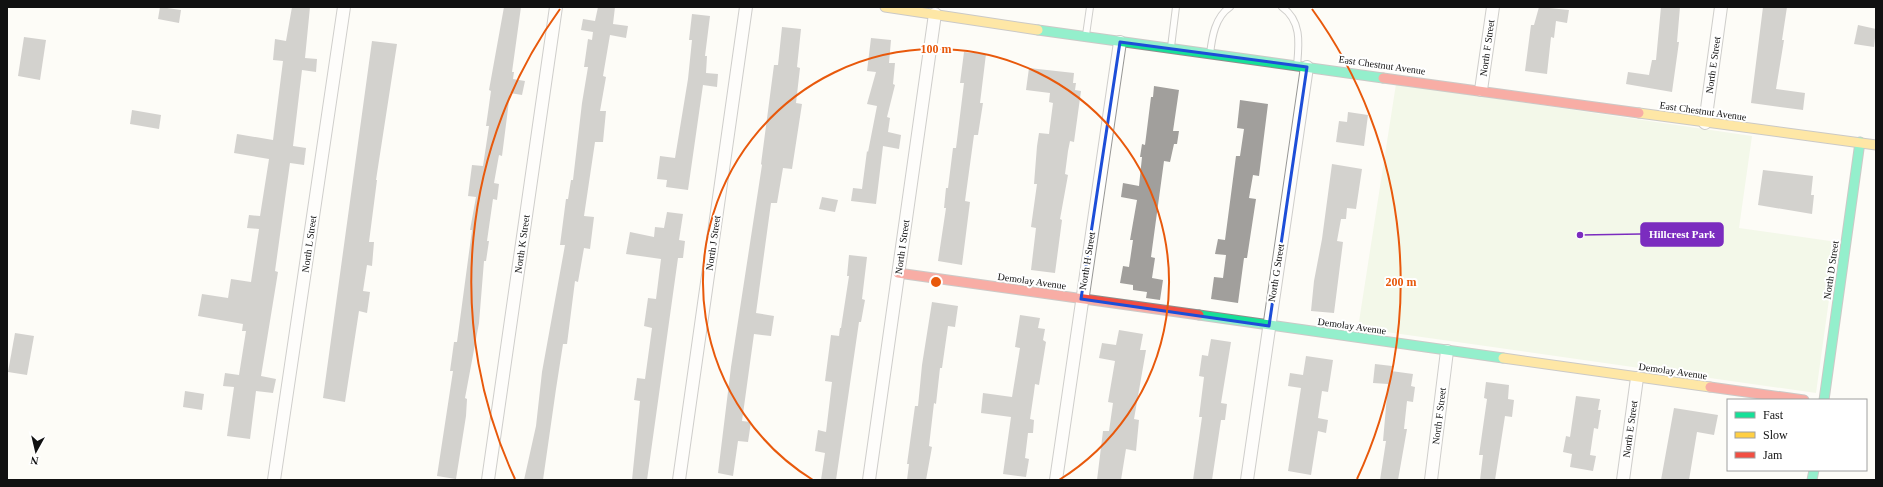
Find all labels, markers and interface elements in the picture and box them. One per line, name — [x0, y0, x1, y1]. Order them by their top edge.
street label: North F Street — [1478, 19, 1496, 77]
street label: North E Street — [1704, 35, 1722, 94]
text: 100 m — [921, 42, 952, 56]
street label: East Chestnut Avenue — [1338, 53, 1427, 77]
street label: East Chestnut Avenue — [1659, 99, 1748, 123]
street label: North K Street — [512, 214, 532, 274]
street label: North L Street — [300, 215, 318, 273]
street label: North J Street — [704, 215, 722, 271]
street label: North I Street — [893, 219, 911, 275]
callout: Hillcrest Park — [1641, 223, 1723, 246]
text: Hillcrest Park — [1649, 228, 1716, 240]
street label: North H Street — [1077, 231, 1097, 291]
street label: North D Street — [1821, 240, 1841, 300]
street label: North G Street — [1266, 243, 1286, 303]
street label: Demolay Avenue — [997, 271, 1067, 291]
centre of rings — [929, 275, 943, 289]
text: 200 m — [1386, 275, 1417, 289]
street label: Demolay Avenue — [1317, 316, 1387, 336]
street label: Demolay Avenue — [1638, 361, 1708, 381]
street label: North F Street — [1430, 387, 1448, 445]
street label: North E Street — [1621, 399, 1639, 458]
legend — [1727, 399, 1867, 471]
text: Fast — [1763, 408, 1784, 422]
text: Slow — [1763, 428, 1788, 442]
north arrow — [16, 431, 56, 471]
text: Jam — [1763, 448, 1783, 462]
text: N — [30, 454, 39, 467]

